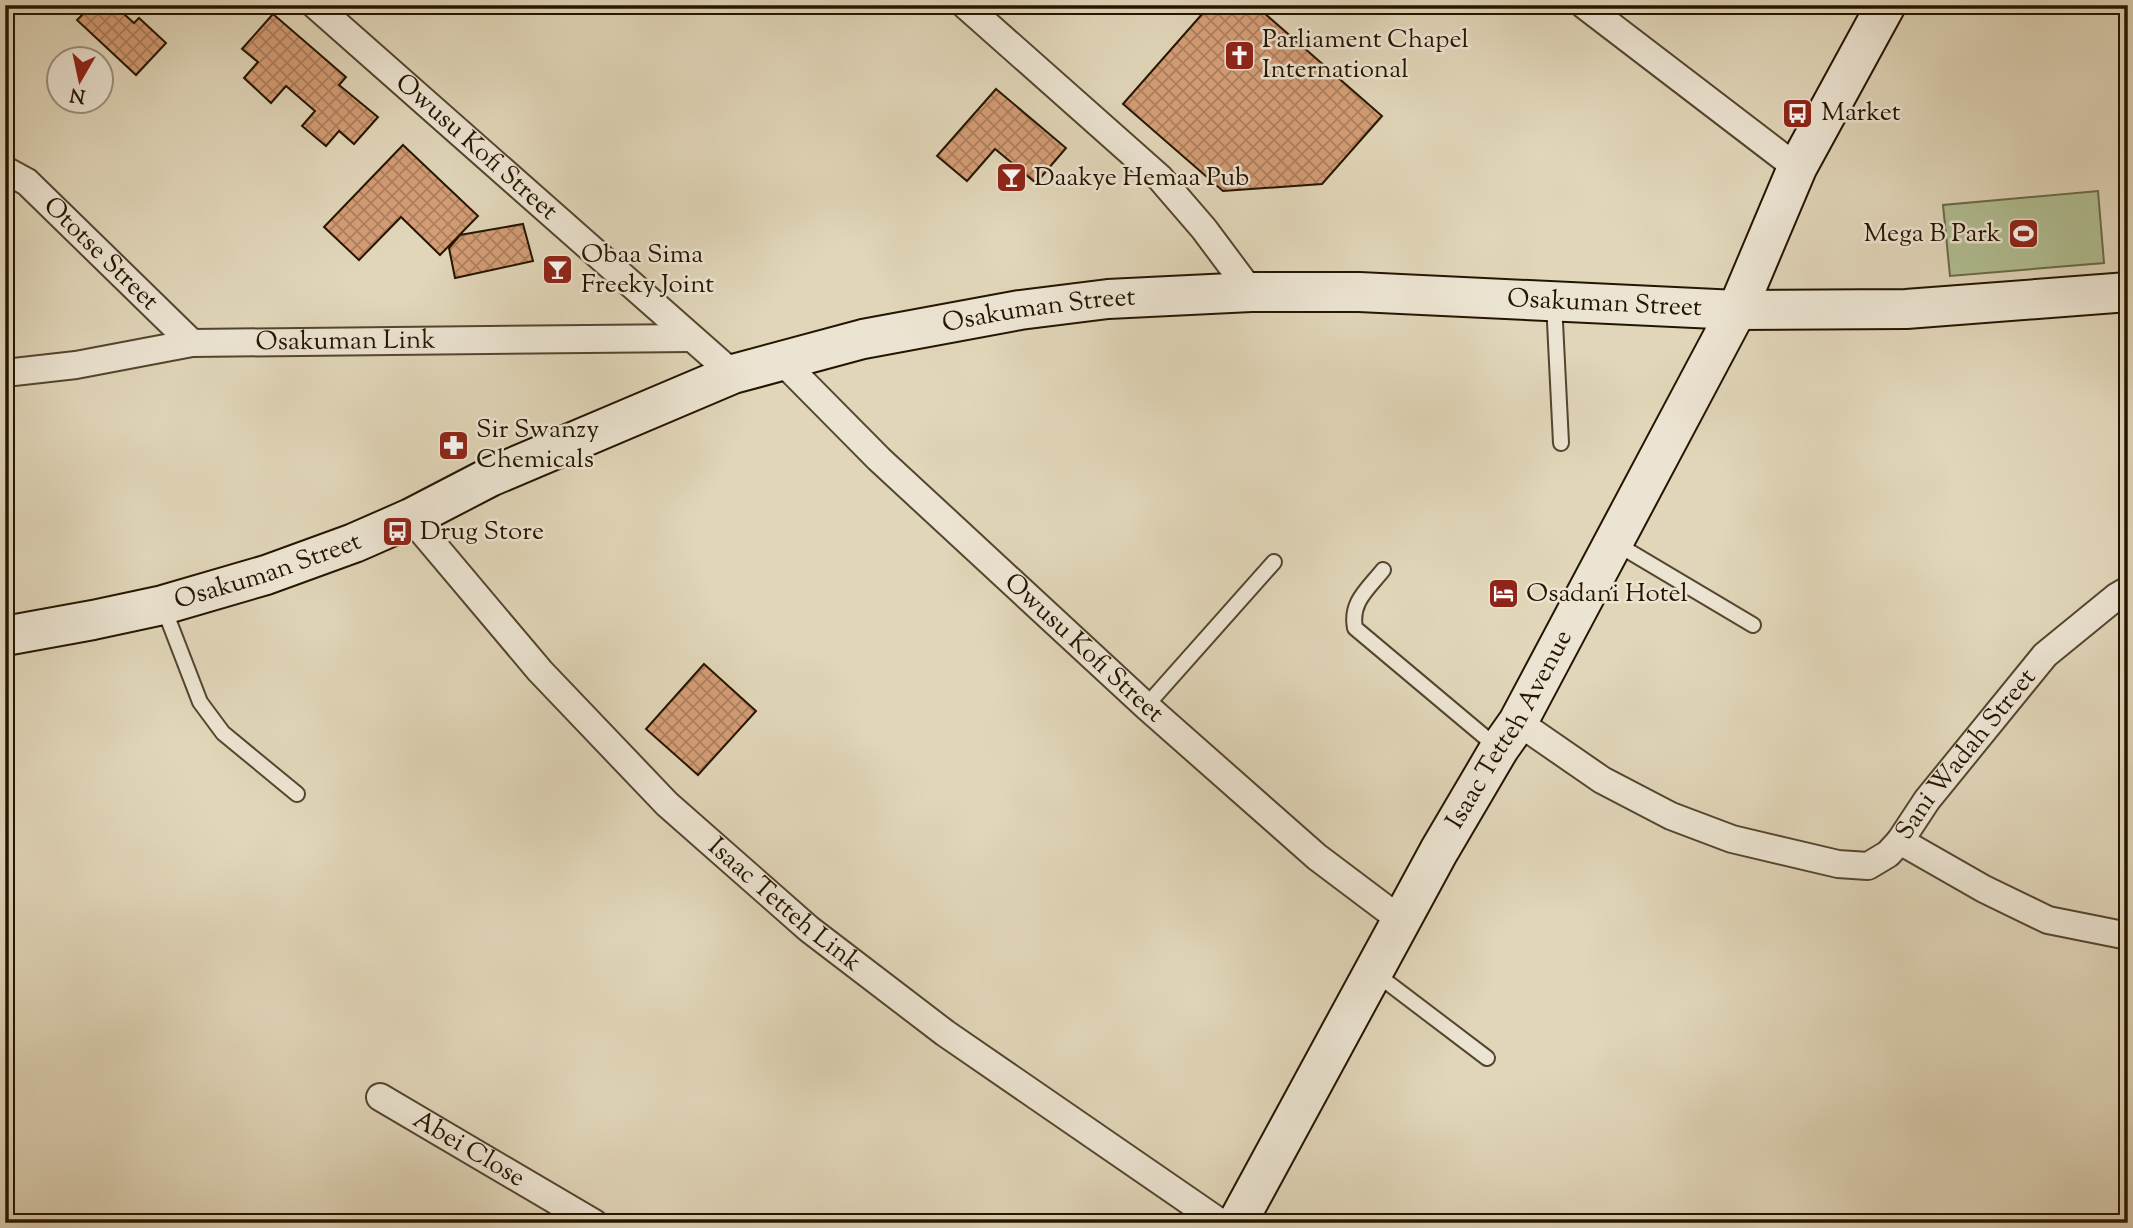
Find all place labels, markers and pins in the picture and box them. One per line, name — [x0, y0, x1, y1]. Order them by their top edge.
place label: Parliament Chapel International — [1262, 22, 1469, 89]
church icon: Parliament Chapel International — [1222, 38, 1256, 72]
place label: Market — [1821, 95, 1901, 132]
bus stop icon: Market — [1781, 96, 1815, 130]
place label: Daakye Hemaa Pub — [1034, 160, 1249, 197]
bar icon: Daakye Hemaa Pub — [994, 161, 1028, 195]
place label: Mega B Park — [1864, 216, 2001, 253]
sports icon: Mega B Park — [2007, 217, 2041, 251]
place label: Obaa Sima Freeky Joint — [581, 237, 714, 304]
bar icon: Obaa Sima Freeky Joint — [541, 253, 575, 287]
place label: Sir Swanzy Chemicals — [476, 412, 599, 479]
pharmacy icon: Sir Swanzy Chemicals — [436, 428, 470, 462]
place label: Drug Store — [420, 514, 544, 551]
bus stop icon: Drug Store — [380, 515, 414, 549]
place label: Osadani Hotel — [1526, 576, 1688, 613]
hotel icon: Osadani Hotel — [1486, 577, 1520, 611]

